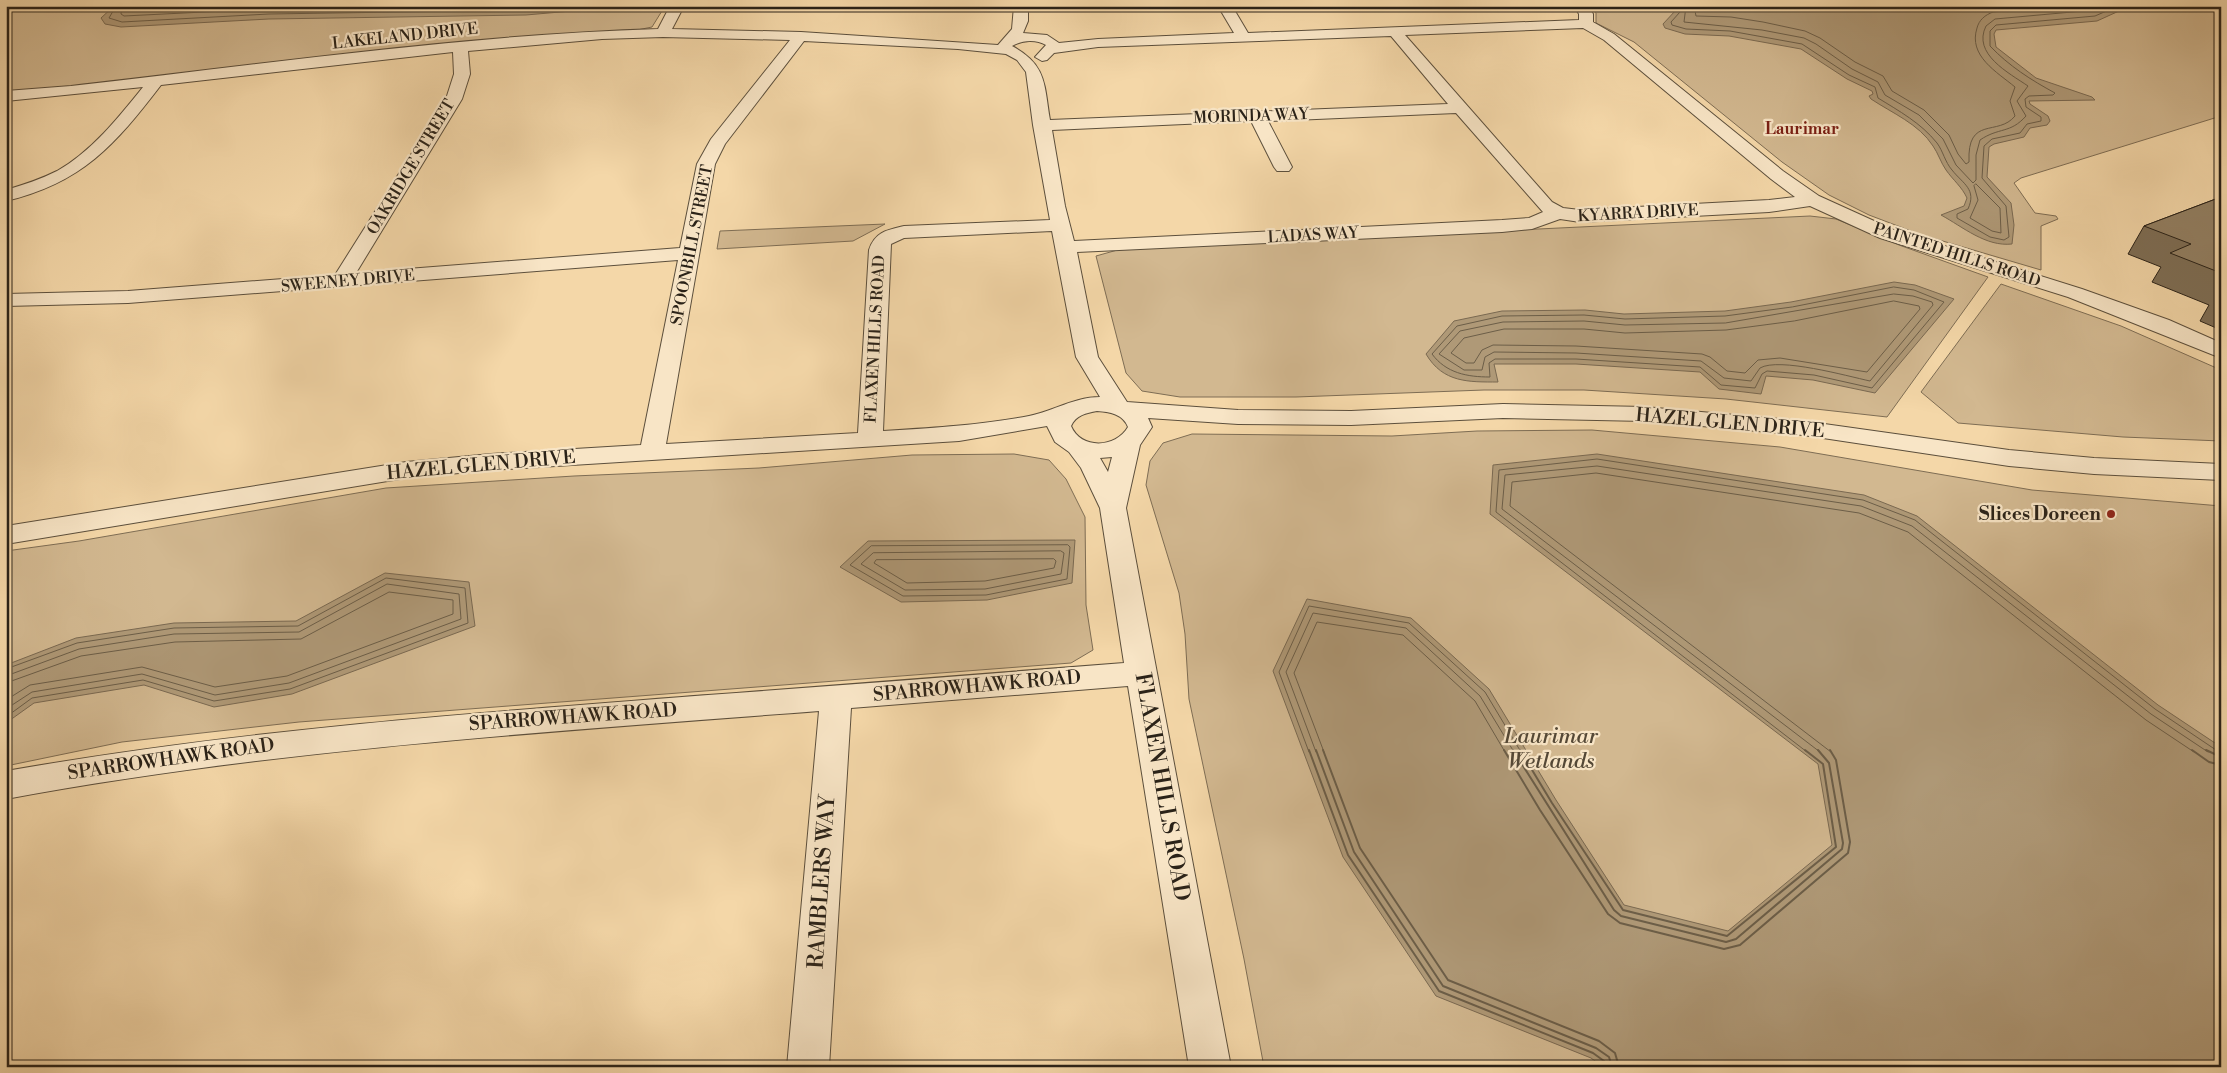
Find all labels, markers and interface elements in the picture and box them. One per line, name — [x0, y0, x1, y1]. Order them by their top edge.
street label: LAKELAND DRIVE — [331, 18, 479, 54]
street label: OAKRIDGE STREET — [363, 96, 459, 238]
street label: MORINDA WAY — [1193, 104, 1311, 128]
district label: Laurimar — [1765, 119, 1839, 139]
street label: SPOONBILL STREET — [667, 163, 717, 327]
street label: KYARRA DRIVE — [1577, 200, 1699, 226]
street label: PAINTED HILLS ROAD — [1871, 218, 2043, 292]
street label: LADAS WAY — [1267, 223, 1361, 247]
street label: FLAXEN HILLS ROAD — [861, 254, 889, 424]
street label: SWEENEY DRIVE — [280, 265, 416, 297]
street label: HAZEL GLEN DRIVE — [1634, 403, 1826, 443]
street label: HAZEL GLEN DRIVE — [385, 445, 577, 485]
place label: Slices Doreen — [1979, 502, 2101, 526]
marker: Slices Doreen — [2105, 508, 2117, 520]
street label: SPARROWHAWK ROAD — [872, 665, 1082, 707]
street label: FLAXEN HILLS ROAD — [1129, 671, 1195, 903]
street label: SPARROWHAWK ROAD — [468, 698, 678, 736]
park label: Laurimar Wetlands — [1503, 723, 1599, 775]
street label: SPARROWHAWK ROAD — [66, 733, 276, 785]
street label: RAMBLERS WAY — [802, 793, 842, 970]

